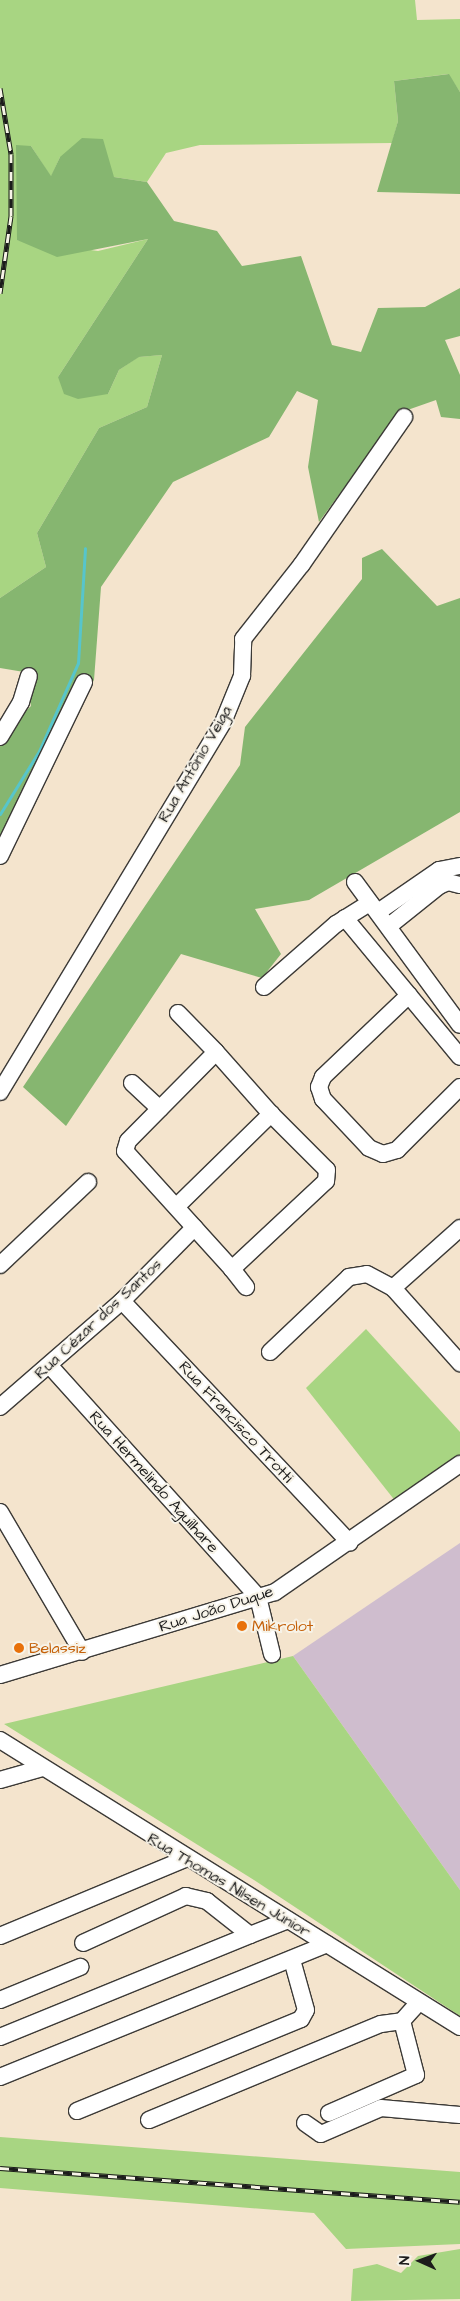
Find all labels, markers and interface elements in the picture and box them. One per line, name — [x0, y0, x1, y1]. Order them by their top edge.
street label: Rua Antônio Veiga — [154, 702, 236, 826]
street label: Rua Cézar dos Santos — [30, 1255, 166, 1383]
street label: Rua Francisco Trotti — [175, 1357, 297, 1487]
street label: Rua Hermelindo Aguilhare — [85, 1407, 223, 1557]
street label: Rua João Duque — [157, 1582, 275, 1636]
place label: Mikrolot — [252, 1616, 313, 1636]
marker: Mikrolot — [236, 1620, 248, 1632]
place label: Belassiz — [29, 1638, 86, 1658]
marker: Belassiz — [13, 1642, 25, 1654]
street label: Rua Thomas Nilsen Júnior — [144, 1829, 314, 1941]
north arrow — [395, 2236, 445, 2286]
text: N — [395, 2256, 415, 2265]

